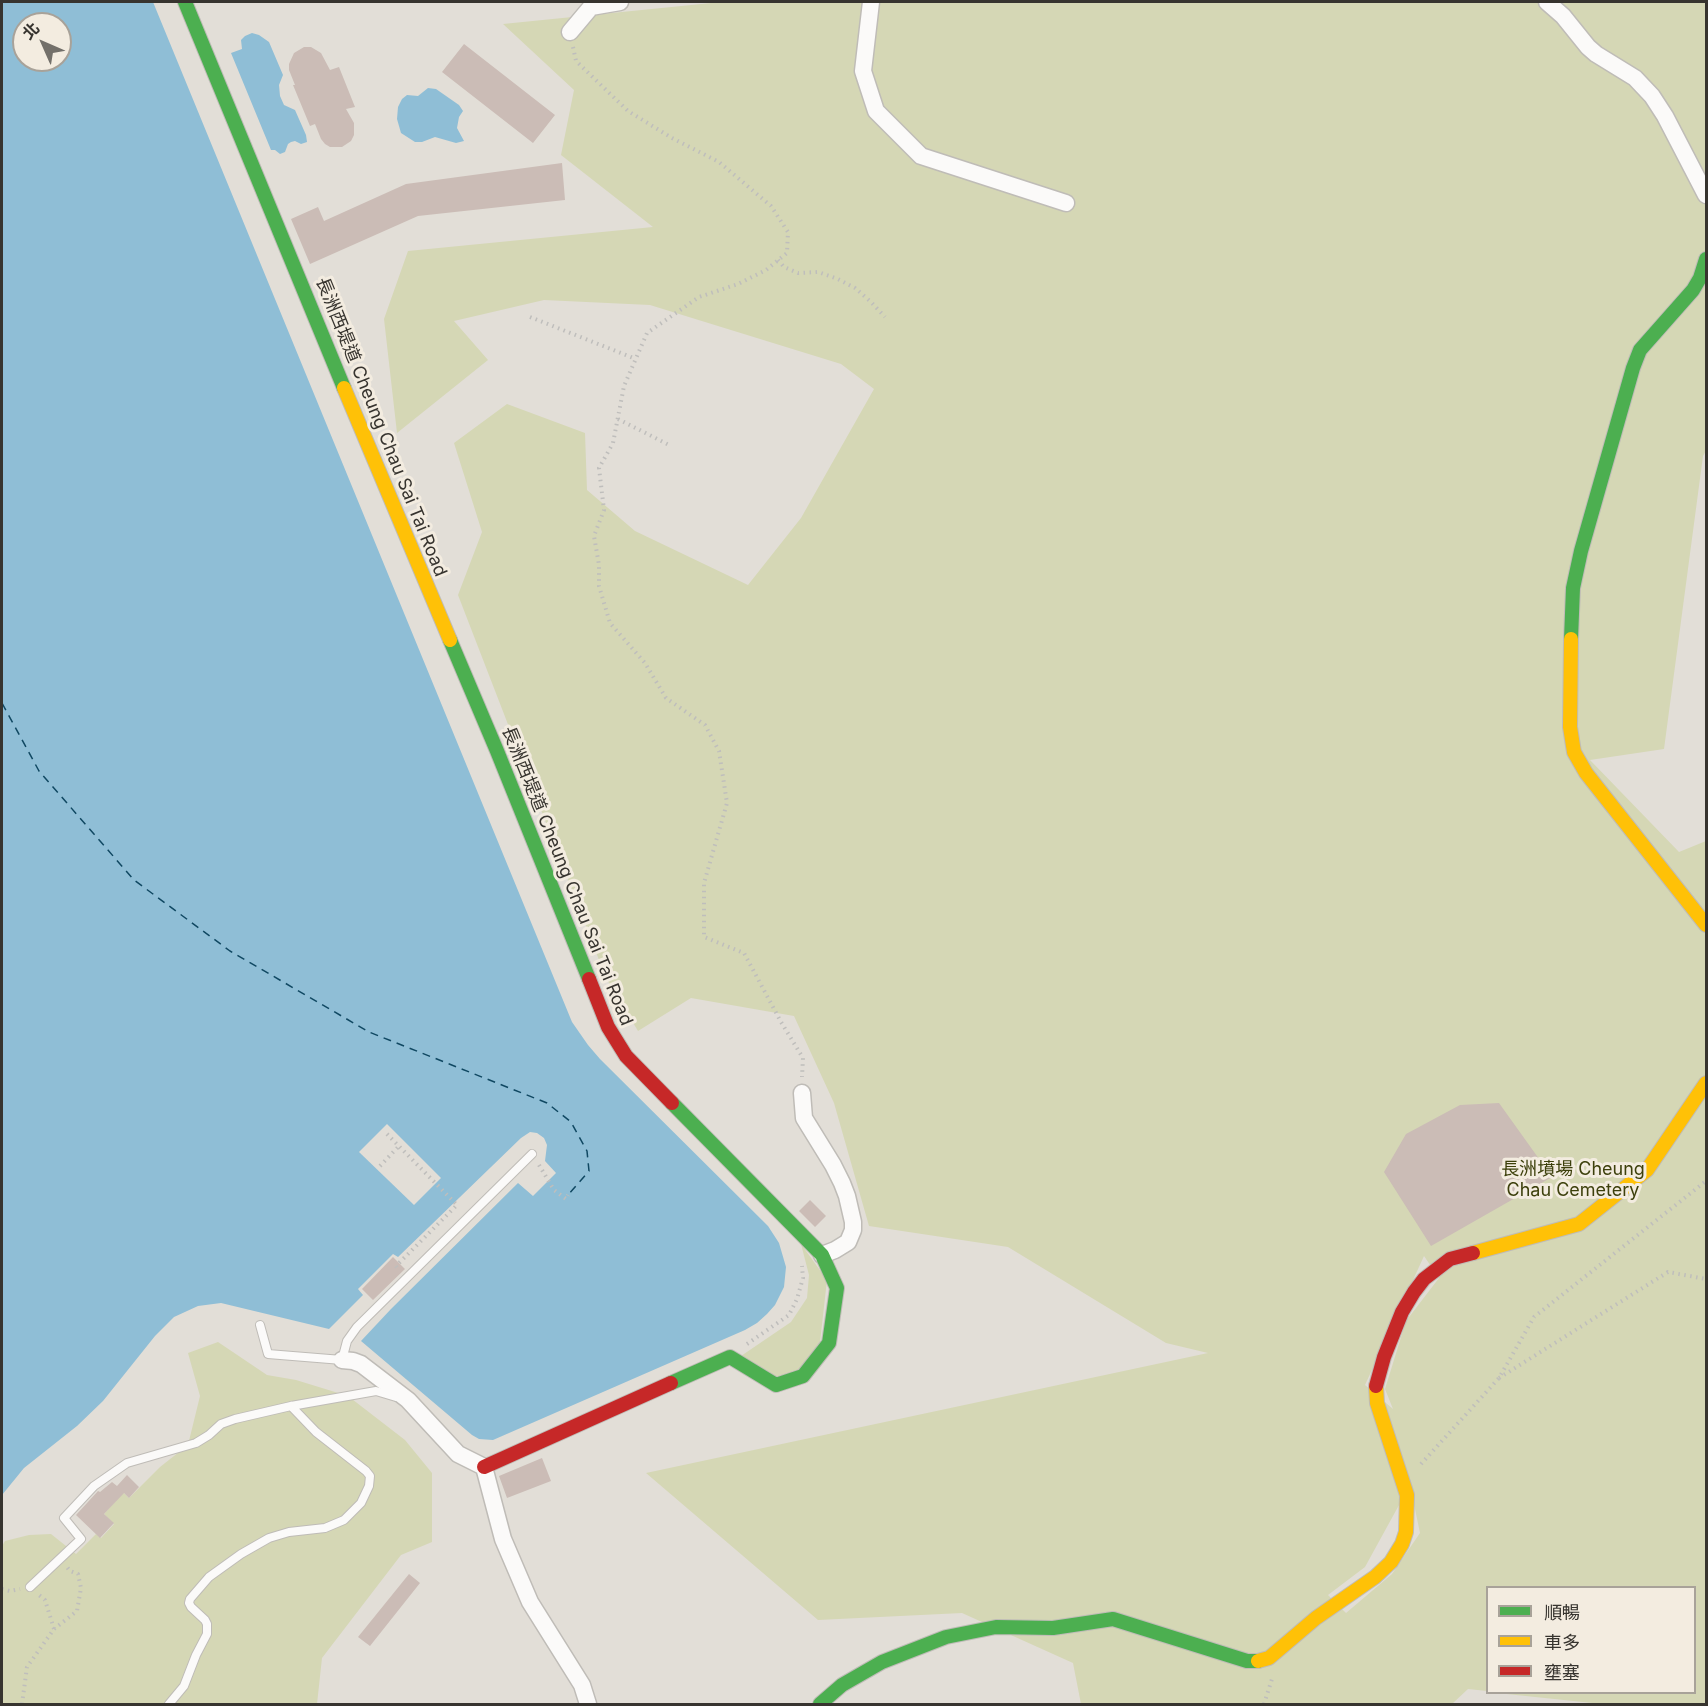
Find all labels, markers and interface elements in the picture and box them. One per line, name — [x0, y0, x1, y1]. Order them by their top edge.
north arrow — [12, 12, 72, 72]
text: 北 — [18, 18, 43, 43]
street label: 長洲西堤道 Cheung Chau Sai Tai Road — [311, 274, 451, 580]
street label: 長洲西堤道 Cheung Chau Sai Tai Road — [497, 723, 637, 1029]
park label: 長洲墳場 Cheung Chau Cemetery — [1501, 1159, 1645, 1202]
legend — [1486, 1586, 1696, 1694]
text: 順暢 — [1544, 1602, 1580, 1623]
text: 車多 — [1544, 1632, 1580, 1653]
text: 壅塞 — [1544, 1662, 1580, 1683]

